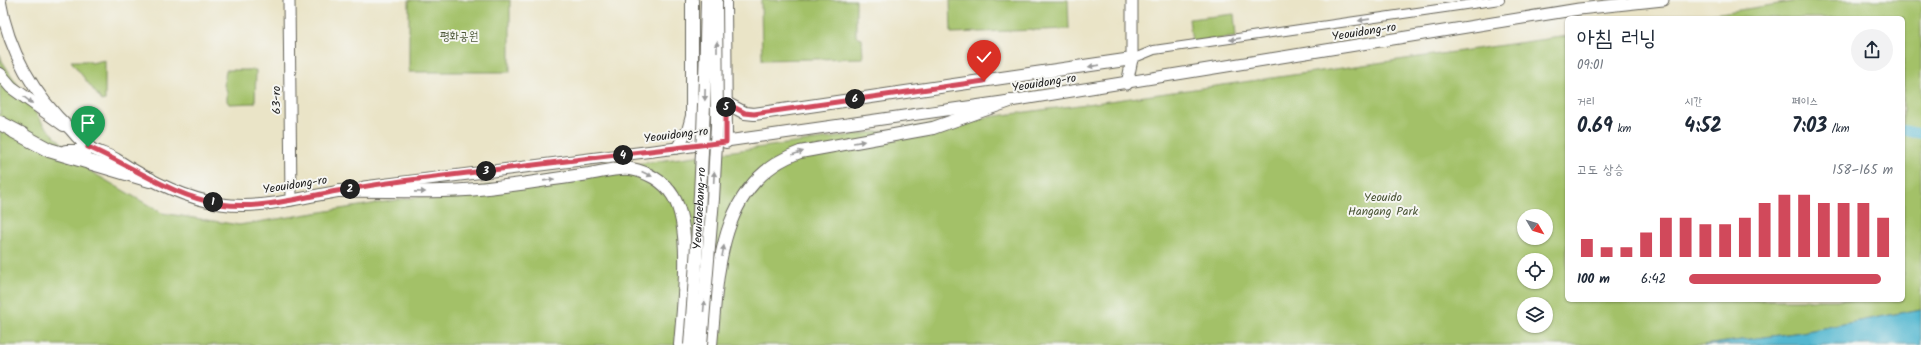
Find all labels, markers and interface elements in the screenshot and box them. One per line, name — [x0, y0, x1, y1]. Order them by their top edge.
one-way arrow — [1358, 17, 1370, 23]
street label: Yeouidong-ro — [1331, 18, 1397, 46]
text: 아침 러닝 — [1577, 22, 1656, 57]
park label: 평화공원 — [440, 27, 478, 46]
button: share — [1851, 29, 1893, 71]
one-way arrow — [1229, 36, 1241, 42]
pin — [967, 40, 1001, 81]
one-way arrow — [713, 41, 720, 53]
icon: check — [973, 46, 995, 68]
text: 09:01 — [1577, 55, 1604, 76]
one-way arrow — [1088, 63, 1100, 69]
street label: Yeouidong-ro — [1011, 69, 1077, 97]
street label: 63-ro — [267, 86, 286, 114]
one-way arrow — [702, 89, 708, 102]
pin: 6 — [845, 89, 865, 109]
text: 6 — [852, 90, 858, 108]
text: 거리 — [1577, 93, 1595, 111]
text: 시간 — [1684, 93, 1702, 111]
text: 페이스 — [1792, 93, 1818, 111]
one-way arrow — [23, 96, 34, 104]
pin: 5 — [716, 97, 736, 117]
text: 5 — [723, 98, 729, 116]
pin — [71, 106, 105, 147]
text: 0.69 — [1577, 111, 1613, 143]
text: 4:52 — [1684, 111, 1722, 143]
text: 7:03 — [1792, 111, 1827, 143]
icon: arrive — [77, 112, 99, 134]
text: km — [1613, 120, 1631, 138]
text: /km — [1827, 120, 1849, 138]
street label: Yeouidong-ro — [643, 122, 709, 148]
one-way arrow — [853, 139, 865, 145]
pin: 4 — [613, 145, 633, 165]
text: 4 — [620, 146, 626, 164]
one-way arrow — [792, 150, 804, 156]
text: 고도 상승 — [1577, 160, 1624, 181]
text: 158–165 m — [1832, 160, 1893, 181]
pin: 3 — [476, 161, 496, 181]
text: 3 — [483, 162, 489, 180]
street label: Yeouidaebang-ro — [687, 167, 711, 250]
street label: Yeouidong-ro — [262, 171, 328, 199]
one-way arrow — [641, 171, 653, 177]
one-way arrow — [711, 171, 718, 183]
one-way arrow — [543, 177, 555, 183]
pin: 2 — [340, 179, 360, 199]
text: 2 — [347, 180, 353, 198]
one-way arrow — [414, 188, 426, 195]
park label: Yeouido Hangang Park — [1348, 188, 1418, 221]
pin: 1 — [203, 192, 223, 212]
text: 1 — [211, 193, 215, 211]
north arrow — [1517, 209, 1553, 245]
map controls — [1517, 209, 1553, 333]
one-way arrow — [720, 245, 726, 257]
button: locate — [1517, 253, 1553, 289]
text: 100 m — [1577, 269, 1610, 290]
text: 6:42 — [1641, 269, 1666, 290]
button: layers — [1517, 297, 1553, 333]
one-way arrow — [701, 300, 708, 312]

